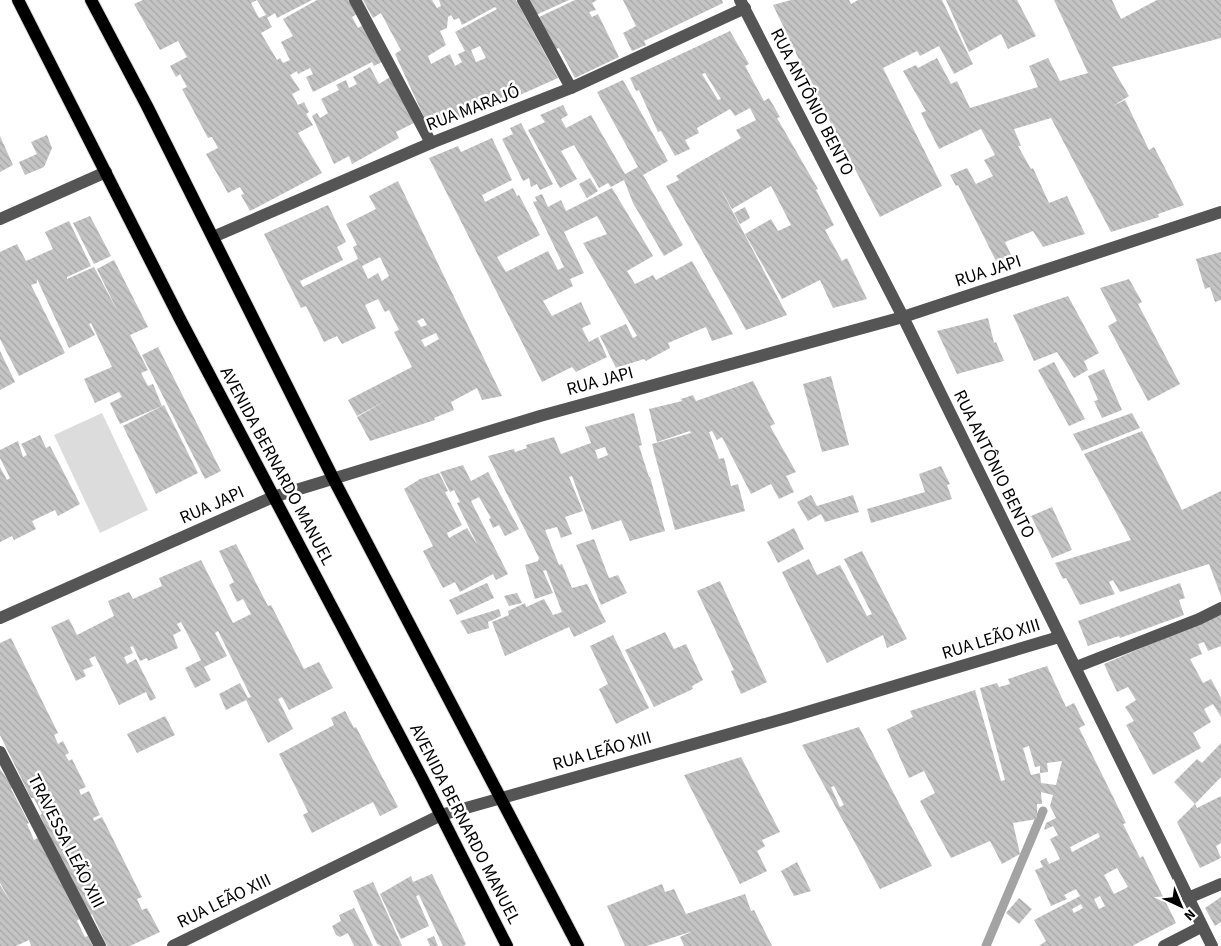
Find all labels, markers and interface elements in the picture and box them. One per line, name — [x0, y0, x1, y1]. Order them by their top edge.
street label: RUA ANTÔNIO BENTO — [764, 24, 860, 180]
street label: RUA MARAJÓ — [423, 79, 523, 137]
street label: RUA JAPI — [952, 249, 1024, 293]
street label: RUA JAPI — [564, 360, 636, 402]
street label: AVENIDA BERNARDO MANUEL — [214, 362, 340, 570]
street label: RUA ANTÔNIO BENTO — [947, 386, 1041, 542]
street label: RUA JAPI — [176, 480, 248, 530]
street label: RUA LEÃO XIII — [939, 612, 1043, 666]
street label: AVENIDA BERNARDO MANUEL — [403, 719, 527, 929]
street label: RUA LEÃO XIII — [550, 725, 654, 777]
street label: TRAVESSA LEÃO XIII — [21, 770, 111, 912]
street label: RUA LEÃO XIII — [173, 867, 275, 935]
north arrow — [1156, 881, 1206, 931]
text: N — [1179, 904, 1200, 925]

